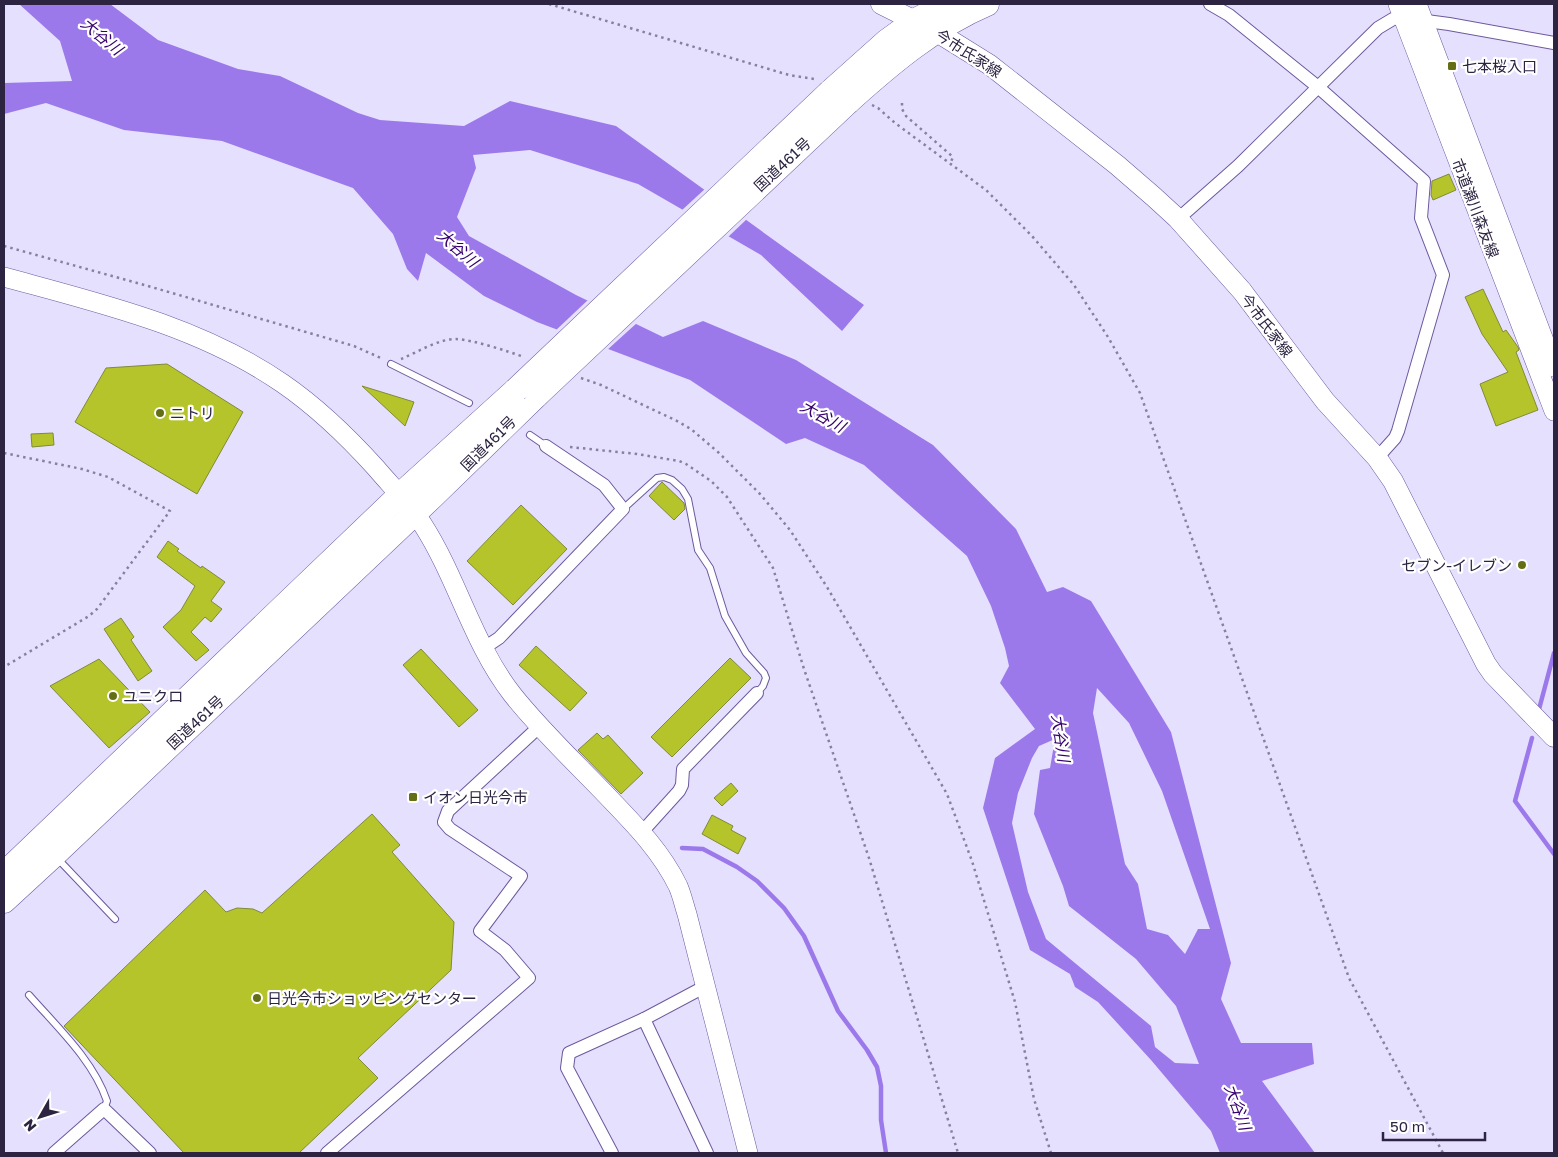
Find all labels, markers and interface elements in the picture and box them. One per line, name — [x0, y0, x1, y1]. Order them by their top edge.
water label: 大谷川 — [77, 13, 128, 60]
street label: 今市氏家線 — [933, 25, 1005, 81]
place label: 七本桜入口 — [1462, 57, 1537, 75]
marker: 七本桜入口 — [1446, 60, 1458, 72]
street label: 国道461号 — [750, 133, 814, 195]
street label: 市道瀬川森友線 — [1449, 156, 1503, 260]
water label: 大谷川 — [433, 225, 484, 273]
street label: 今市氏家線 — [1237, 290, 1297, 360]
water label: 大谷川 — [797, 396, 851, 437]
place label: ニトリ — [170, 404, 215, 422]
marker: ニトリ — [154, 407, 166, 419]
street label: 国道461号 — [457, 412, 519, 474]
place label: セブン-イレブン — [1401, 556, 1512, 574]
marker: セブン-イレブン — [1516, 559, 1528, 571]
place label: ユニクロ — [123, 687, 183, 705]
marker: ユニクロ — [107, 690, 119, 702]
street label: 国道461号 — [163, 691, 227, 753]
water label: 大谷川 — [1048, 713, 1075, 765]
place label: イオン日光今市 — [423, 788, 528, 806]
marker: イオン日光今市 — [407, 791, 419, 803]
place label: 日光今市ショッピングセンター — [267, 989, 477, 1007]
marker: 日光今市ショッピングセンター — [251, 992, 263, 1004]
water label: 大谷川 — [1220, 1081, 1256, 1135]
north arrow — [15, 1092, 65, 1142]
scale bar — [1383, 1110, 1486, 1142]
text: N — [20, 1116, 39, 1135]
text: 50 m — [1390, 1117, 1425, 1135]

